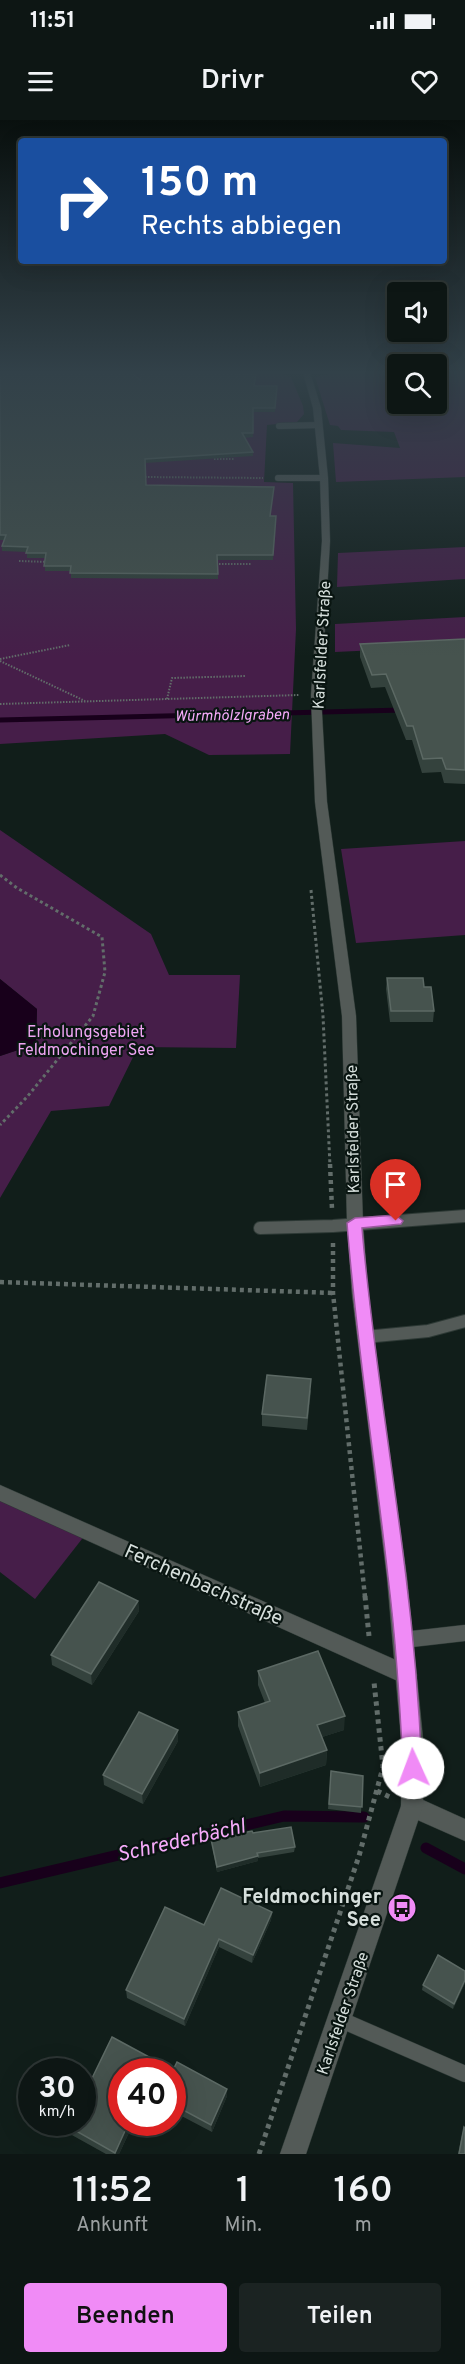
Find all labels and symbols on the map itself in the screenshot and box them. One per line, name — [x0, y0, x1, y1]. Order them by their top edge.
street label: Karlsfelder Straße — [310, 580, 336, 710]
water label: Würmhölzlgraben — [175, 706, 290, 727]
park label: Erholungsgebiet Feldmochinger See — [17, 1023, 155, 1061]
street label: Karlsfelder Straße — [343, 1064, 365, 1193]
pin — [370, 1159, 421, 1221]
street label: Ferchenbachstraße — [120, 1539, 287, 1632]
position arrow — [381, 1736, 445, 1800]
water label: Schrederbächl — [115, 1813, 250, 1869]
place label: Feldmochinger See — [242, 1885, 382, 1934]
bus stop icon: Feldmochinger See — [386, 1892, 418, 1924]
street label: Karlsfelder Straße — [313, 1950, 374, 2078]
speed limit sign: 40 — [108, 2058, 186, 2136]

